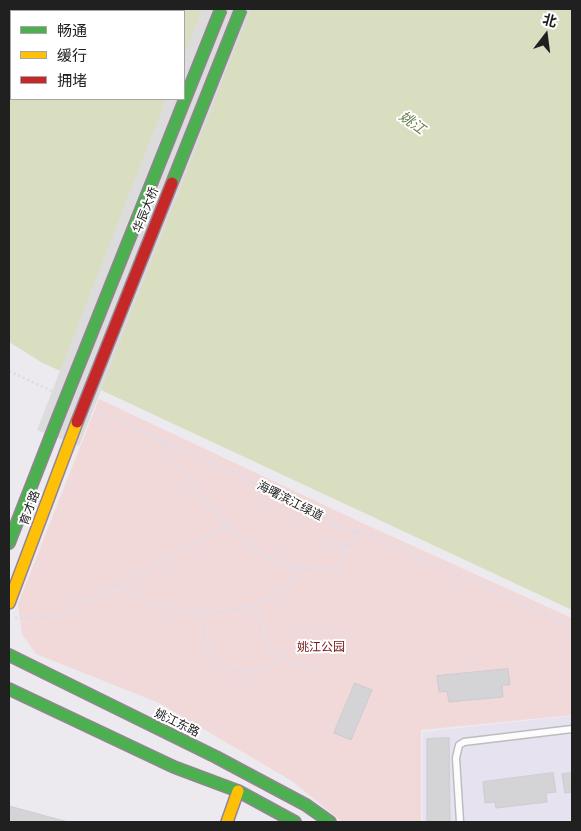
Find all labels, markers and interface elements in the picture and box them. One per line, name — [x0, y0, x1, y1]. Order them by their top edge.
legend — [10, 10, 185, 100]
north arrow — [521, 10, 571, 60]
text: 北 — [541, 10, 559, 31]
text: 畅通 — [57, 21, 87, 40]
text: 缓行 — [57, 46, 87, 65]
text: 拥堵 — [57, 71, 87, 90]
water label: 姚江 — [396, 108, 428, 138]
street label: 华辰大桥 — [130, 185, 162, 235]
street label: 海曙滨江绿道 — [255, 478, 325, 524]
street label: 育才路 — [17, 489, 43, 527]
park label: 姚江公园 — [297, 640, 345, 654]
street label: 姚江东路 — [152, 706, 202, 740]

